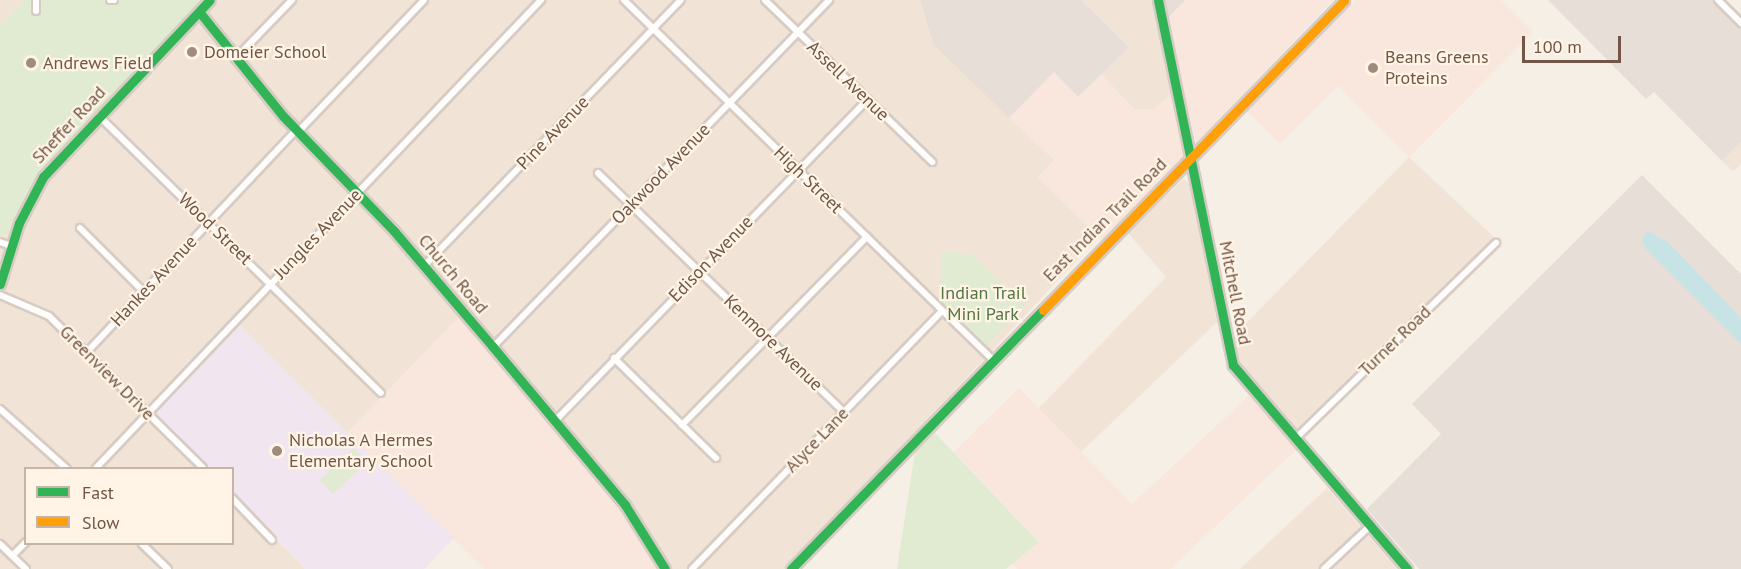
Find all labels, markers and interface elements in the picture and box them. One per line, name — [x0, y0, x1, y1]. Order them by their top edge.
scale bar — [1525, 24, 1624, 62]
text: 100 m — [1533, 35, 1582, 58]
street label: Assell Avenue — [802, 36, 894, 126]
place label: Domeier School — [204, 41, 326, 63]
marker: Domeier School — [185, 45, 199, 59]
place label: Beans Greens Proteins — [1385, 47, 1488, 90]
place label: Andrews Field — [43, 52, 152, 74]
marker: Andrews Field — [24, 56, 38, 70]
marker: Beans Greens Proteins — [1366, 61, 1380, 75]
street label: Sheffer Road — [28, 82, 110, 168]
street label: Pine Avenue — [512, 91, 594, 175]
street label: Oakwood Avenue — [607, 119, 715, 229]
street label: High Street — [769, 142, 847, 218]
street label: East Indian Trail Road — [1039, 154, 1171, 286]
street label: Jungles Avenue — [269, 184, 367, 284]
street label: Wood Street — [174, 189, 256, 269]
street label: Edison Avenue — [664, 211, 758, 307]
street label: Church Road — [414, 230, 492, 318]
street label: Hankes Avenue — [106, 231, 202, 331]
street label: Mitchell Road — [1214, 239, 1256, 347]
park label: Indian Trail Mini Park — [940, 283, 1026, 326]
street label: Kenmore Avenue — [719, 290, 827, 396]
street label: Turner Road — [1354, 301, 1436, 381]
street label: Greenview Drive — [55, 321, 159, 425]
street label: Alyce Lane — [781, 403, 853, 477]
place label: Nicholas A Hermes Elementary School — [289, 430, 434, 472]
marker: Nicholas A Hermes Elementary School — [270, 444, 284, 458]
legend — [24, 467, 234, 545]
text: Fast — [82, 481, 114, 504]
text: Slow — [82, 511, 120, 534]

